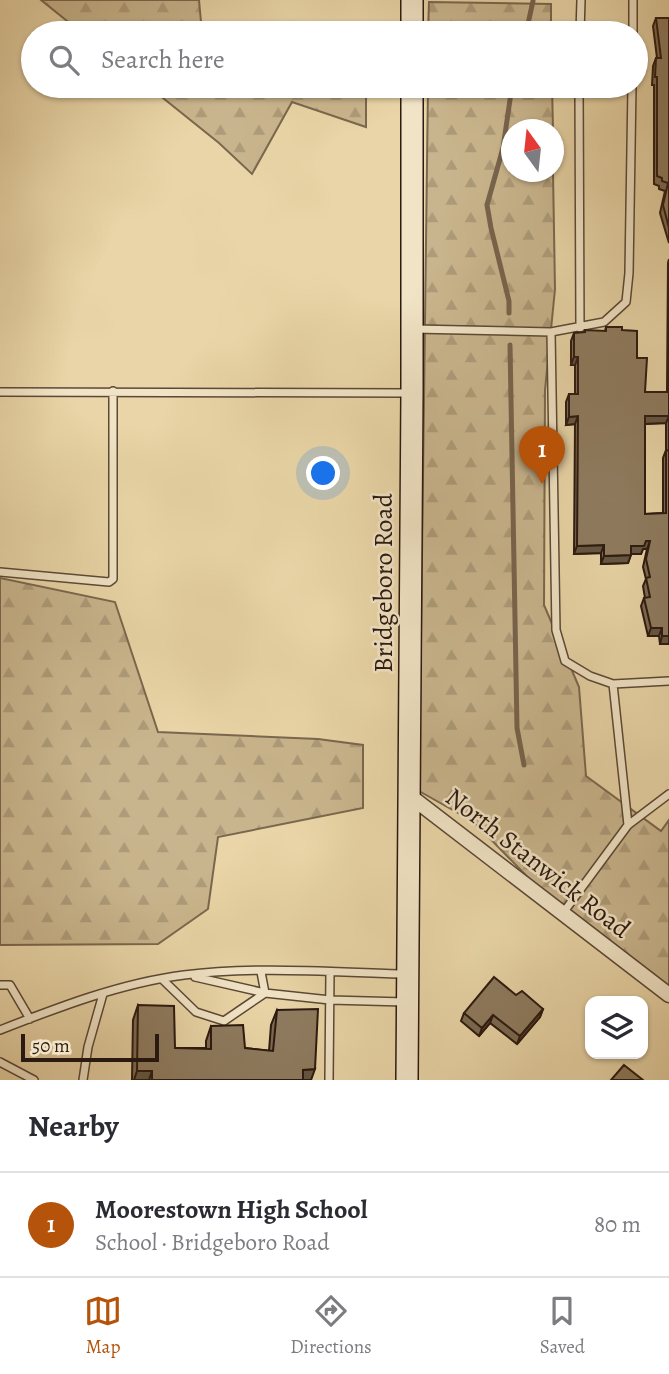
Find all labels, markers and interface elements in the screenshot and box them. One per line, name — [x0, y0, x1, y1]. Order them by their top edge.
search box — [21, 21, 648, 98]
icon: search — [45, 41, 83, 79]
text: Search here — [101, 42, 225, 77]
north arrow — [501, 119, 564, 182]
pin: 1 — [519, 426, 565, 484]
your location — [306, 456, 340, 490]
street label: Bridgeboro Road — [366, 493, 401, 673]
street label: North Stanwick Road — [438, 780, 638, 946]
map controls — [585, 996, 648, 1059]
button: layers — [585, 996, 648, 1059]
scale bar — [21, 1031, 159, 1063]
text: 50 m — [32, 1033, 70, 1059]
text: Nearby — [28, 1106, 119, 1146]
text: Moorestown High School — [95, 1192, 368, 1227]
text: 1 — [47, 1209, 55, 1240]
text: 80 m — [594, 1209, 641, 1240]
text: School · Bridgeboro Road — [95, 1227, 330, 1258]
tab: Map — [84, 1292, 122, 1360]
tab: Directions — [290, 1292, 372, 1360]
tab: Saved — [540, 1292, 585, 1360]

